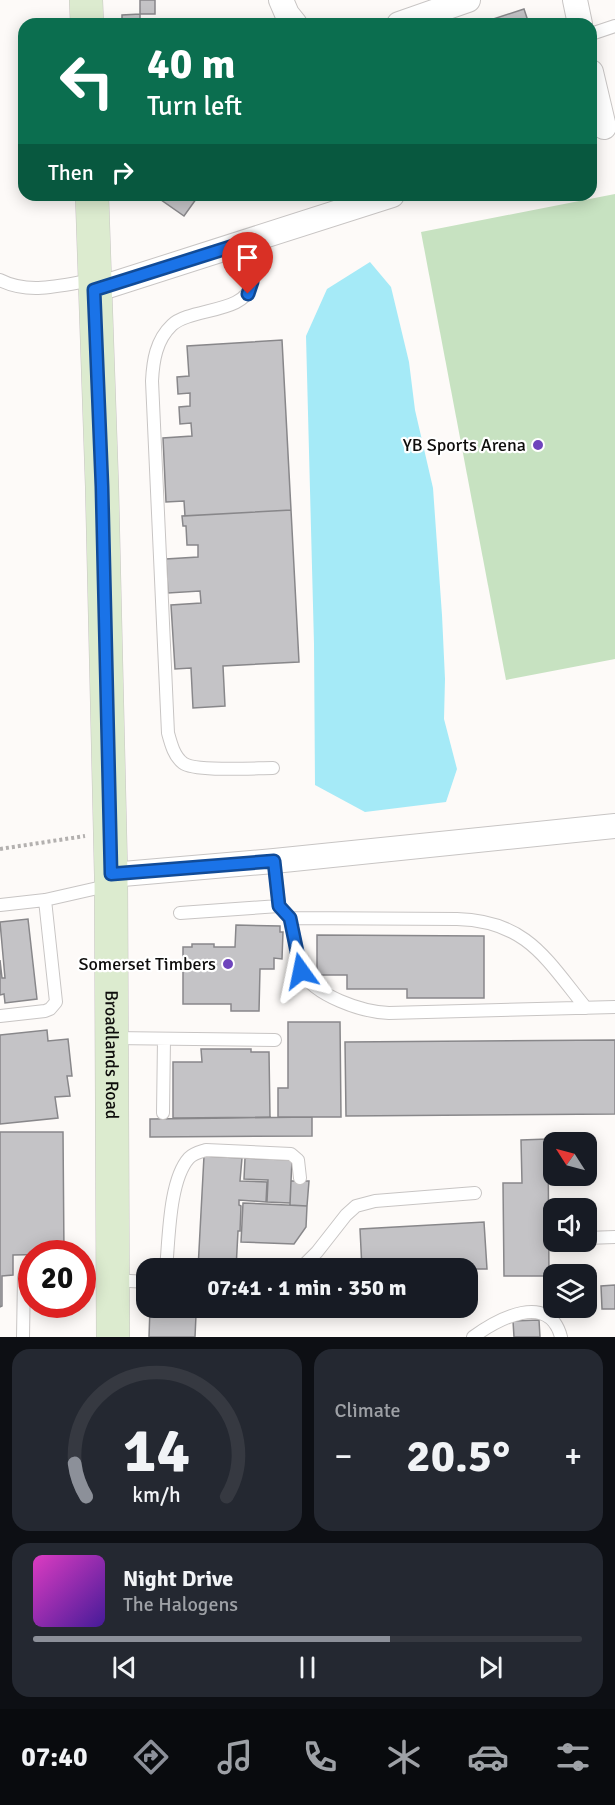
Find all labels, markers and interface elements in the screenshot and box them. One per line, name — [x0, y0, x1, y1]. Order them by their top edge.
text: 40 m — [147, 39, 236, 90]
icon: left — [48, 42, 126, 120]
text: Turn left — [147, 90, 242, 123]
icon: right — [106, 156, 139, 189]
text: Then — [48, 159, 94, 186]
pin — [222, 232, 273, 294]
icon: arrive — [231, 241, 264, 274]
place label: YB Sports Arena — [403, 434, 526, 456]
marker: YB Sports Arena — [531, 438, 545, 452]
position arrow — [269, 939, 333, 1003]
place label: Somerset Timbers — [78, 953, 216, 975]
marker: Somerset Timbers — [221, 957, 235, 971]
street label: Broadlands Road — [100, 990, 123, 1119]
north arrow — [543, 1132, 597, 1186]
map controls — [543, 1132, 597, 1318]
button: sound — [543, 1198, 597, 1252]
speed limit sign: 20 — [18, 1240, 96, 1318]
button: layers — [543, 1264, 597, 1318]
text: 07:41 · 1 min · 350 m — [207, 1274, 407, 1301]
text: Climate — [335, 1398, 400, 1423]
text: 14 — [123, 1412, 190, 1489]
text: 20.5° — [406, 1429, 510, 1484]
text: − — [335, 1436, 352, 1477]
text: + — [564, 1436, 582, 1477]
text: km/h — [132, 1482, 181, 1508]
text: Night Drive — [123, 1565, 233, 1592]
text: The Halogens — [123, 1592, 238, 1617]
icon: previous — [108, 1651, 141, 1684]
icon: pause — [291, 1651, 324, 1684]
icon: next — [474, 1651, 507, 1684]
icon: directions — [130, 1736, 172, 1778]
icon: music — [214, 1736, 256, 1778]
icon: phone — [299, 1736, 341, 1778]
icon: climate — [383, 1736, 425, 1778]
icon: car — [467, 1736, 509, 1778]
icon: filters — [552, 1736, 594, 1778]
text: 07:40 — [21, 1741, 87, 1774]

